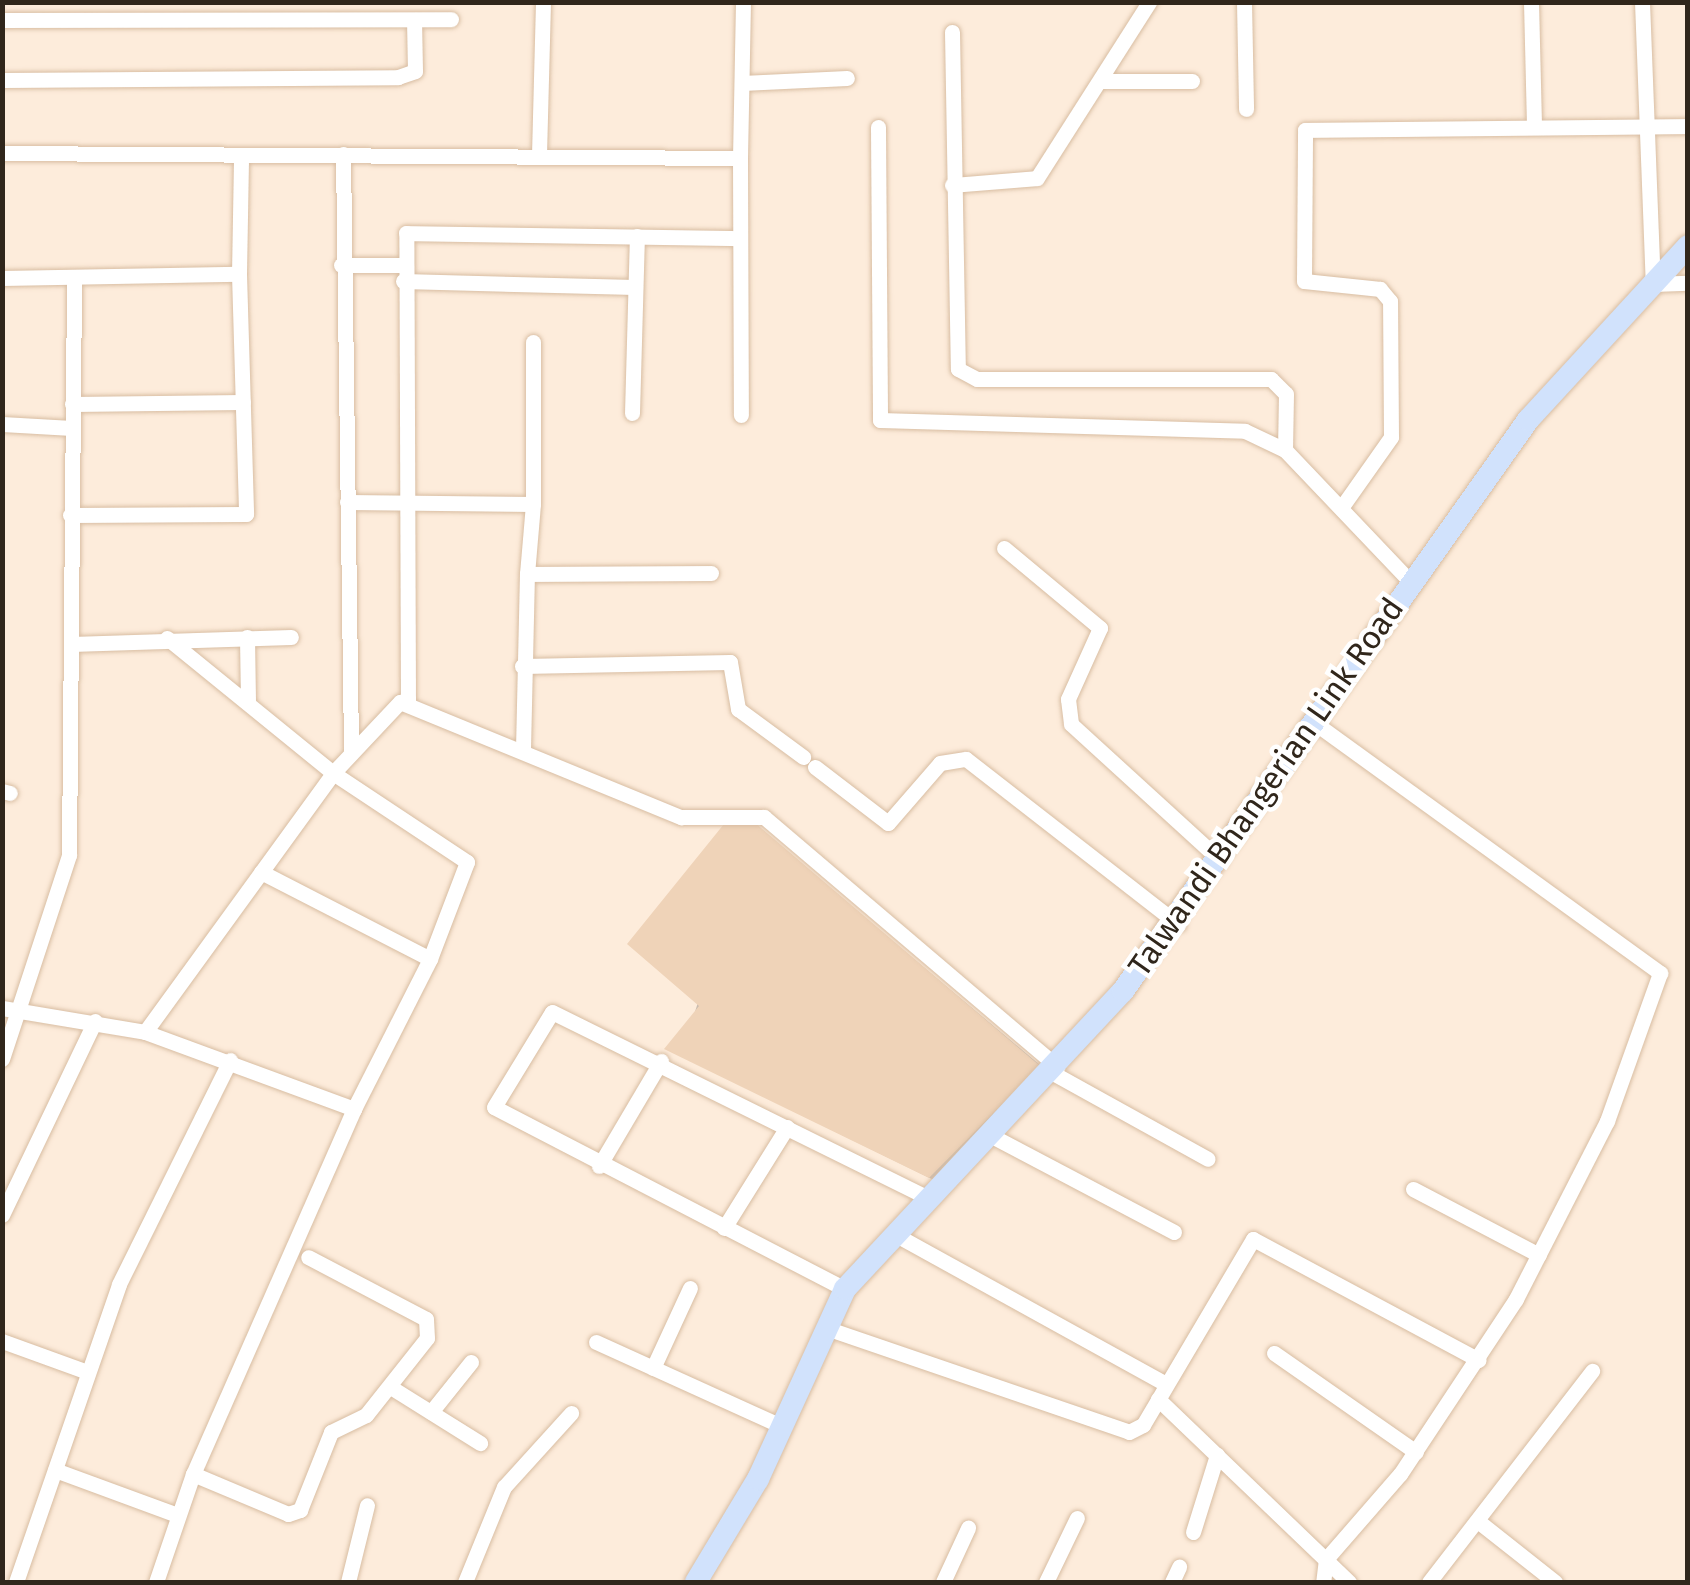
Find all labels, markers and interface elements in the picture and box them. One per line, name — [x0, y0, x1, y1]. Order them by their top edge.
street label: Talwandi Bhangerian Link Road — [1120, 590, 1412, 984]

